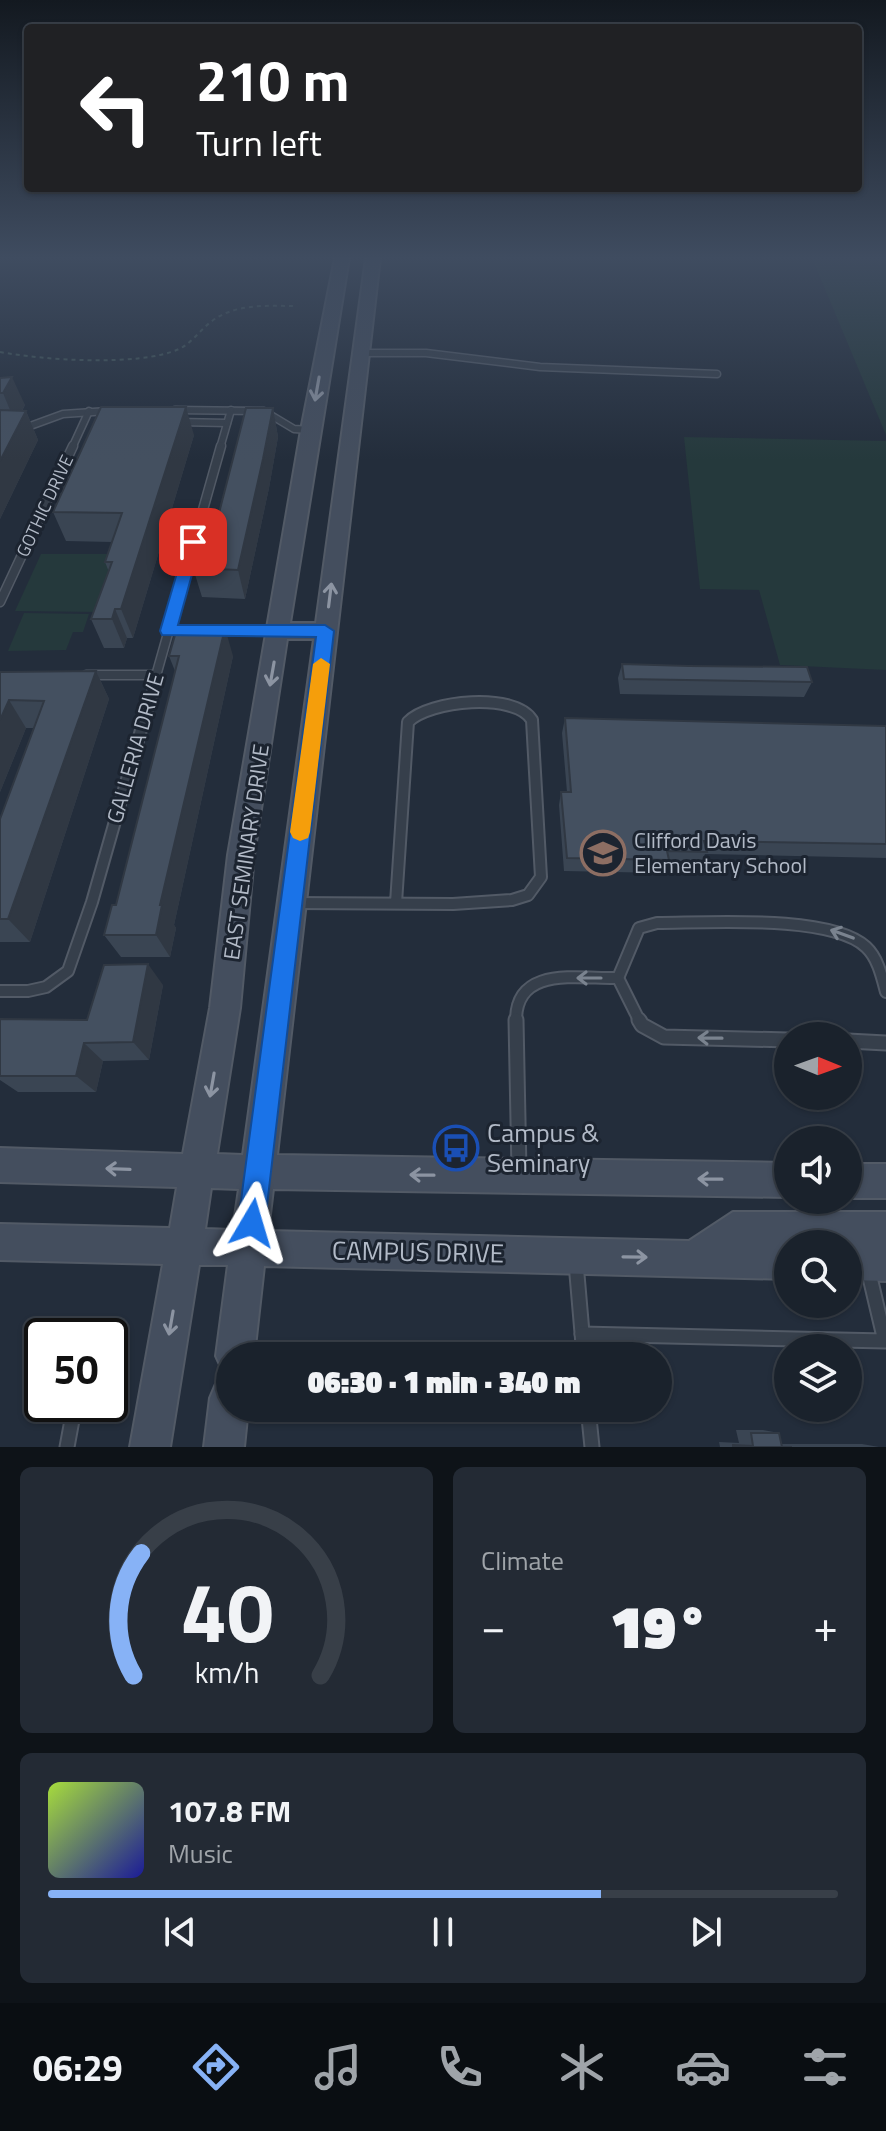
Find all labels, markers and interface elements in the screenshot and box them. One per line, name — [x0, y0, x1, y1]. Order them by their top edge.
text: 210 m — [196, 38, 349, 123]
icon: left — [64, 56, 168, 160]
text: Turn left — [196, 115, 322, 170]
one-way arrow — [309, 376, 324, 402]
street label: GOTHIC DRIVE — [9, 450, 80, 561]
pin — [159, 508, 227, 576]
icon: arrive — [171, 520, 215, 564]
one-way arrow — [323, 583, 338, 608]
one-way arrow — [264, 661, 279, 686]
street label: GALLERIA DRIVE — [97, 669, 173, 827]
street label: EAST SEMINARY DRIVE — [214, 742, 278, 962]
place label: Clifford Davis Elementary School — [634, 823, 807, 882]
school or university icon: Clifford Davis Elementary School — [579, 829, 627, 877]
one-way arrow — [830, 925, 854, 940]
one-way arrow — [576, 970, 603, 986]
north arrow — [774, 1022, 862, 1110]
map controls — [774, 1022, 862, 1422]
one-way arrow — [697, 1030, 724, 1046]
one-way arrow — [203, 1072, 218, 1097]
place label: Campus & Seminary — [487, 1113, 599, 1182]
bus stop icon: Campus & Seminary — [432, 1124, 480, 1172]
button: sound — [774, 1126, 862, 1214]
one-way arrow — [105, 1161, 132, 1176]
one-way arrow — [409, 1167, 436, 1183]
one-way arrow — [697, 1171, 724, 1187]
position arrow — [210, 1181, 294, 1265]
button: search — [774, 1230, 862, 1318]
street label: CAMPUS DRIVE — [332, 1231, 504, 1272]
one-way arrow — [621, 1249, 648, 1265]
one-way arrow — [163, 1310, 178, 1335]
speed limit sign: 50 — [24, 1318, 128, 1422]
button: layers — [774, 1334, 862, 1422]
text: 06:30 · 1 min · 340 m — [308, 1359, 580, 1405]
text: Climate — [481, 1541, 564, 1580]
text: 40 — [180, 1548, 273, 1674]
text: 19° — [610, 1580, 709, 1671]
text: − — [481, 1592, 506, 1659]
text: + — [813, 1592, 838, 1659]
text: km/h — [194, 1651, 259, 1694]
text: 107.8 FM — [168, 1788, 291, 1834]
text: Music — [168, 1834, 233, 1873]
icon: previous — [158, 1910, 202, 1954]
icon: pause — [421, 1910, 465, 1954]
icon: next — [684, 1910, 728, 1954]
icon: directions — [188, 2039, 244, 2095]
icon: music — [310, 2039, 366, 2095]
icon: phone — [432, 2039, 488, 2095]
icon: climate — [554, 2039, 610, 2095]
icon: car — [675, 2039, 731, 2095]
icon: filters — [797, 2039, 853, 2095]
text: 06:29 — [33, 2040, 123, 2095]

